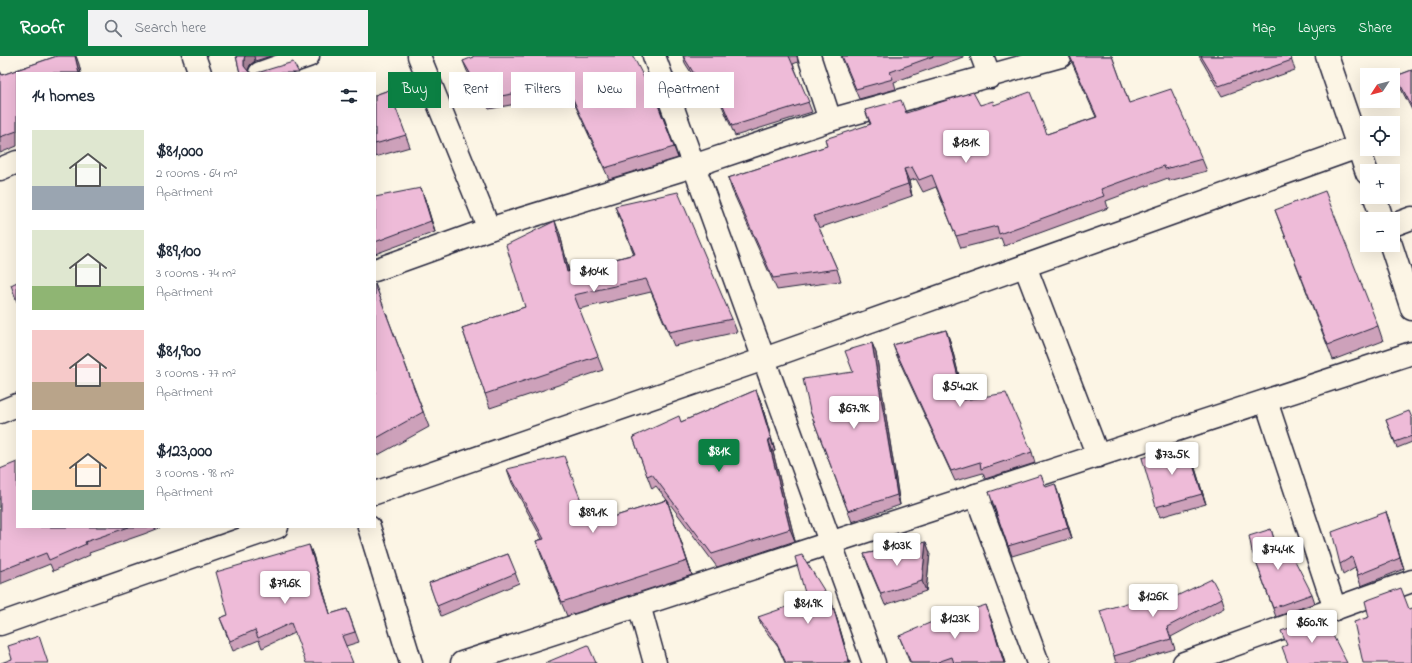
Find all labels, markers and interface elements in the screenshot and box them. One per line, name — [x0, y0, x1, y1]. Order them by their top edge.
search box — [88, 10, 368, 46]
text: Roofr — [20, 15, 64, 42]
icon: search — [102, 17, 124, 39]
text: Search here — [134, 17, 206, 39]
text: Map — [1252, 18, 1276, 39]
text: Layers — [1298, 18, 1336, 39]
text: Share — [1358, 18, 1392, 39]
north arrow — [1360, 68, 1400, 108]
map controls — [1360, 68, 1400, 252]
chip: Buy — [388, 72, 441, 108]
chip: Rent — [449, 72, 503, 108]
chip: Filters — [511, 72, 575, 108]
chip: New — [583, 72, 636, 108]
chip: Apartment — [644, 72, 734, 108]
text: 14 homes — [32, 84, 95, 109]
icon: filters — [338, 85, 360, 107]
button: locate — [1360, 116, 1400, 156]
pin: $131K — [938, 130, 994, 164]
text: $131K — [952, 133, 980, 152]
text: $81,000 — [156, 139, 203, 164]
icon: home — [64, 146, 112, 194]
text: 2 rooms · 64 m² — [156, 164, 238, 183]
button: + — [1360, 164, 1400, 204]
text: Apartment — [156, 183, 213, 202]
button: − — [1360, 212, 1400, 252]
text: $89,100 — [156, 239, 201, 264]
icon: home — [64, 246, 112, 294]
pin: $104K — [566, 259, 622, 293]
text: $104K — [579, 262, 609, 281]
text: 3 rooms · 74 m² — [156, 264, 236, 283]
text: Apartment — [156, 283, 213, 302]
text: $81,900 — [156, 339, 201, 364]
icon: home — [64, 346, 112, 394]
text: 3 rooms · 77 m² — [156, 364, 236, 383]
pin: $54.2K — [927, 374, 993, 408]
text: $54.2K — [942, 377, 978, 396]
text: Apartment — [156, 383, 213, 402]
pin: $67.9K — [821, 396, 887, 430]
text: $67.9K — [838, 399, 870, 418]
text: $123,000 — [156, 439, 212, 464]
pin: $81K — [695, 439, 743, 473]
text: $81K — [707, 442, 731, 461]
pin: $73.5K — [1139, 442, 1205, 476]
text: $73.5K — [1155, 445, 1189, 464]
icon: home — [64, 446, 112, 494]
text: 3 rooms · 98 m² — [156, 464, 234, 483]
text: Apartment — [156, 483, 213, 502]
pin: $89.1K — [560, 500, 626, 534]
text: $89.1K — [578, 503, 608, 522]
pin: $103K — [869, 533, 925, 567]
text: $103K — [882, 536, 912, 555]
pin: $74.4K — [1245, 537, 1311, 571]
text: $74.4K — [1262, 540, 1294, 559]
pin: $79.6K — [252, 571, 318, 605]
text: $79.6K — [269, 574, 301, 593]
pin: $126K — [1125, 584, 1181, 618]
text: $126K — [1138, 587, 1168, 606]
pin: $81.9K — [775, 591, 841, 625]
text: $81.9K — [793, 594, 823, 613]
pin: $123K — [927, 606, 983, 640]
text: $123K — [940, 609, 970, 628]
pin: $60.9K — [1279, 610, 1345, 644]
text: $60.9K — [1296, 613, 1328, 632]

